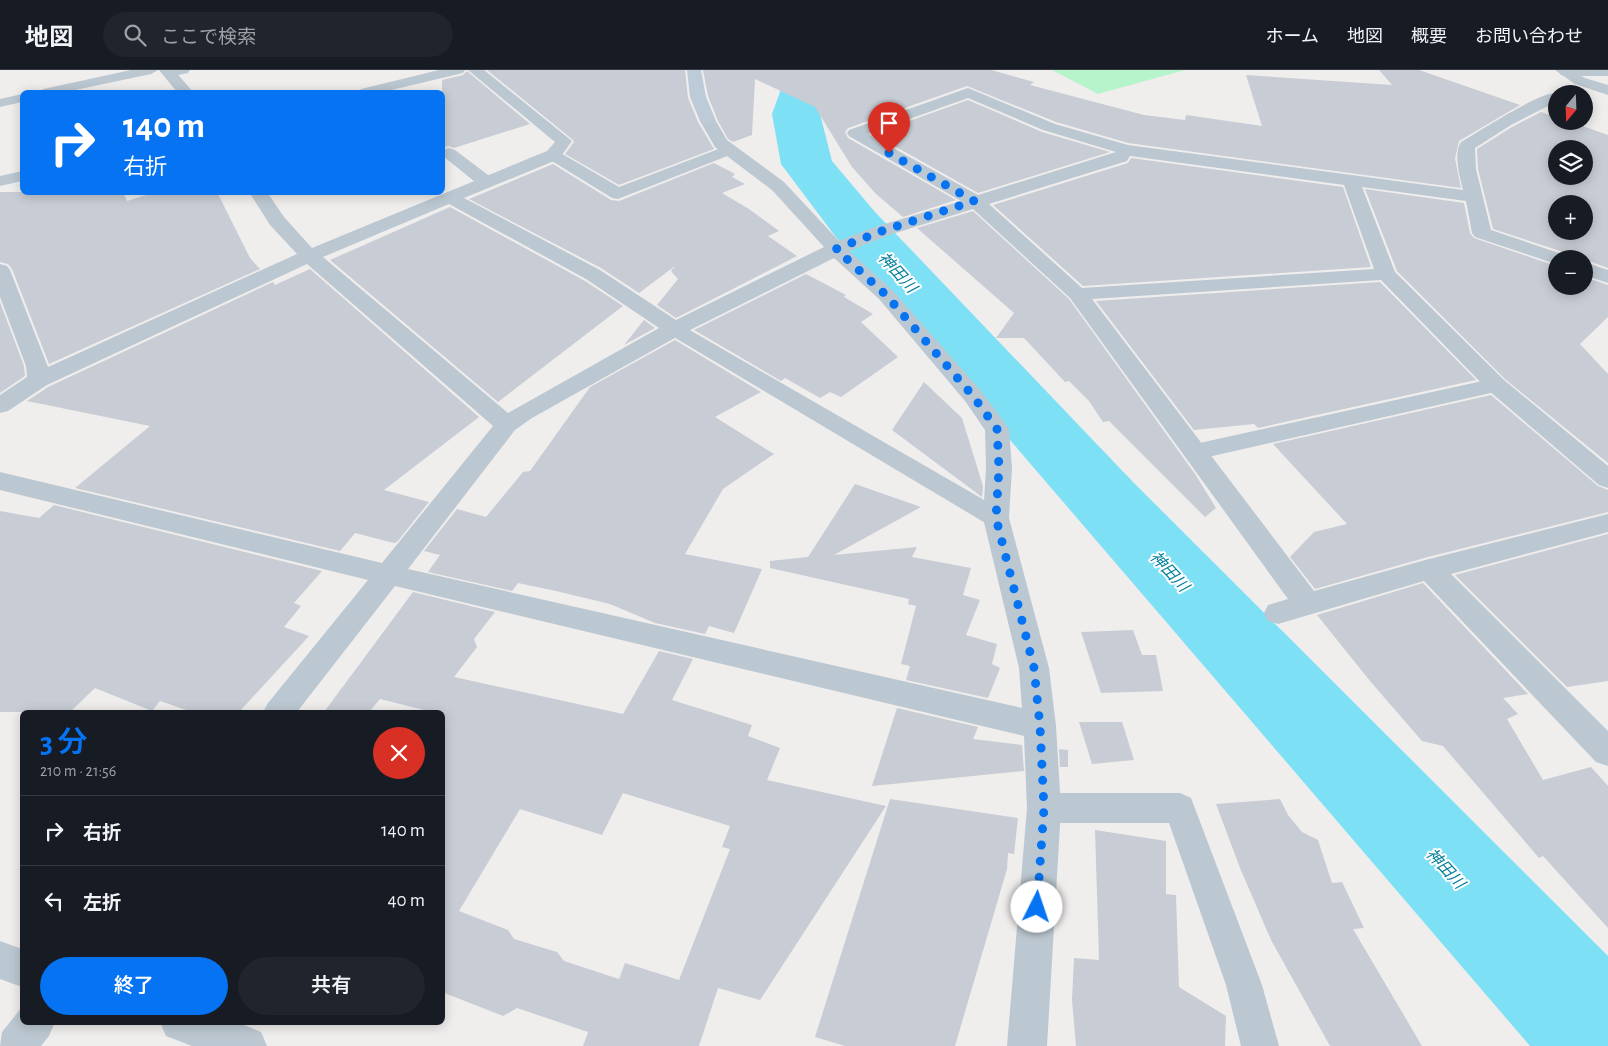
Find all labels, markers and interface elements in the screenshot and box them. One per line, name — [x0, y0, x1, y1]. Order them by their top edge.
search box — [103, 12, 453, 57]
icon: search — [121, 21, 149, 49]
text: 地図 — [25, 26, 73, 50]
text: ここで検索 — [161, 28, 256, 47]
text: ホーム — [1266, 28, 1319, 46]
text: 地図 — [1347, 28, 1383, 46]
text: 概要 — [1411, 28, 1447, 46]
text: お問い合わせ — [1475, 28, 1583, 46]
north arrow — [1548, 85, 1592, 130]
map controls — [1548, 85, 1593, 295]
pin — [868, 102, 910, 153]
text: 140 m — [123, 109, 205, 144]
icon: arrive — [875, 109, 903, 137]
icon: right — [40, 110, 105, 175]
button: layers — [1548, 140, 1593, 185]
text: 右折 — [123, 156, 167, 178]
button: + — [1548, 195, 1593, 240]
water label: 神田川 — [875, 249, 921, 297]
button: − — [1548, 250, 1593, 295]
water label: 神田川 — [1147, 548, 1194, 596]
button: close — [373, 727, 425, 779]
text: 3 分 — [40, 728, 87, 758]
text: 210 m · 21:56 — [40, 763, 116, 779]
icon: right — [40, 817, 68, 845]
text: 140 m — [381, 821, 425, 840]
text: 右折 — [83, 824, 121, 843]
water label: 神田川 — [1423, 845, 1470, 893]
position arrow — [1010, 880, 1062, 932]
icon: left — [40, 887, 68, 915]
text: 40 m — [387, 891, 425, 910]
text: 左折 — [83, 894, 121, 913]
button: 終了 — [40, 957, 228, 1015]
button: 共有 — [238, 957, 425, 1015]

